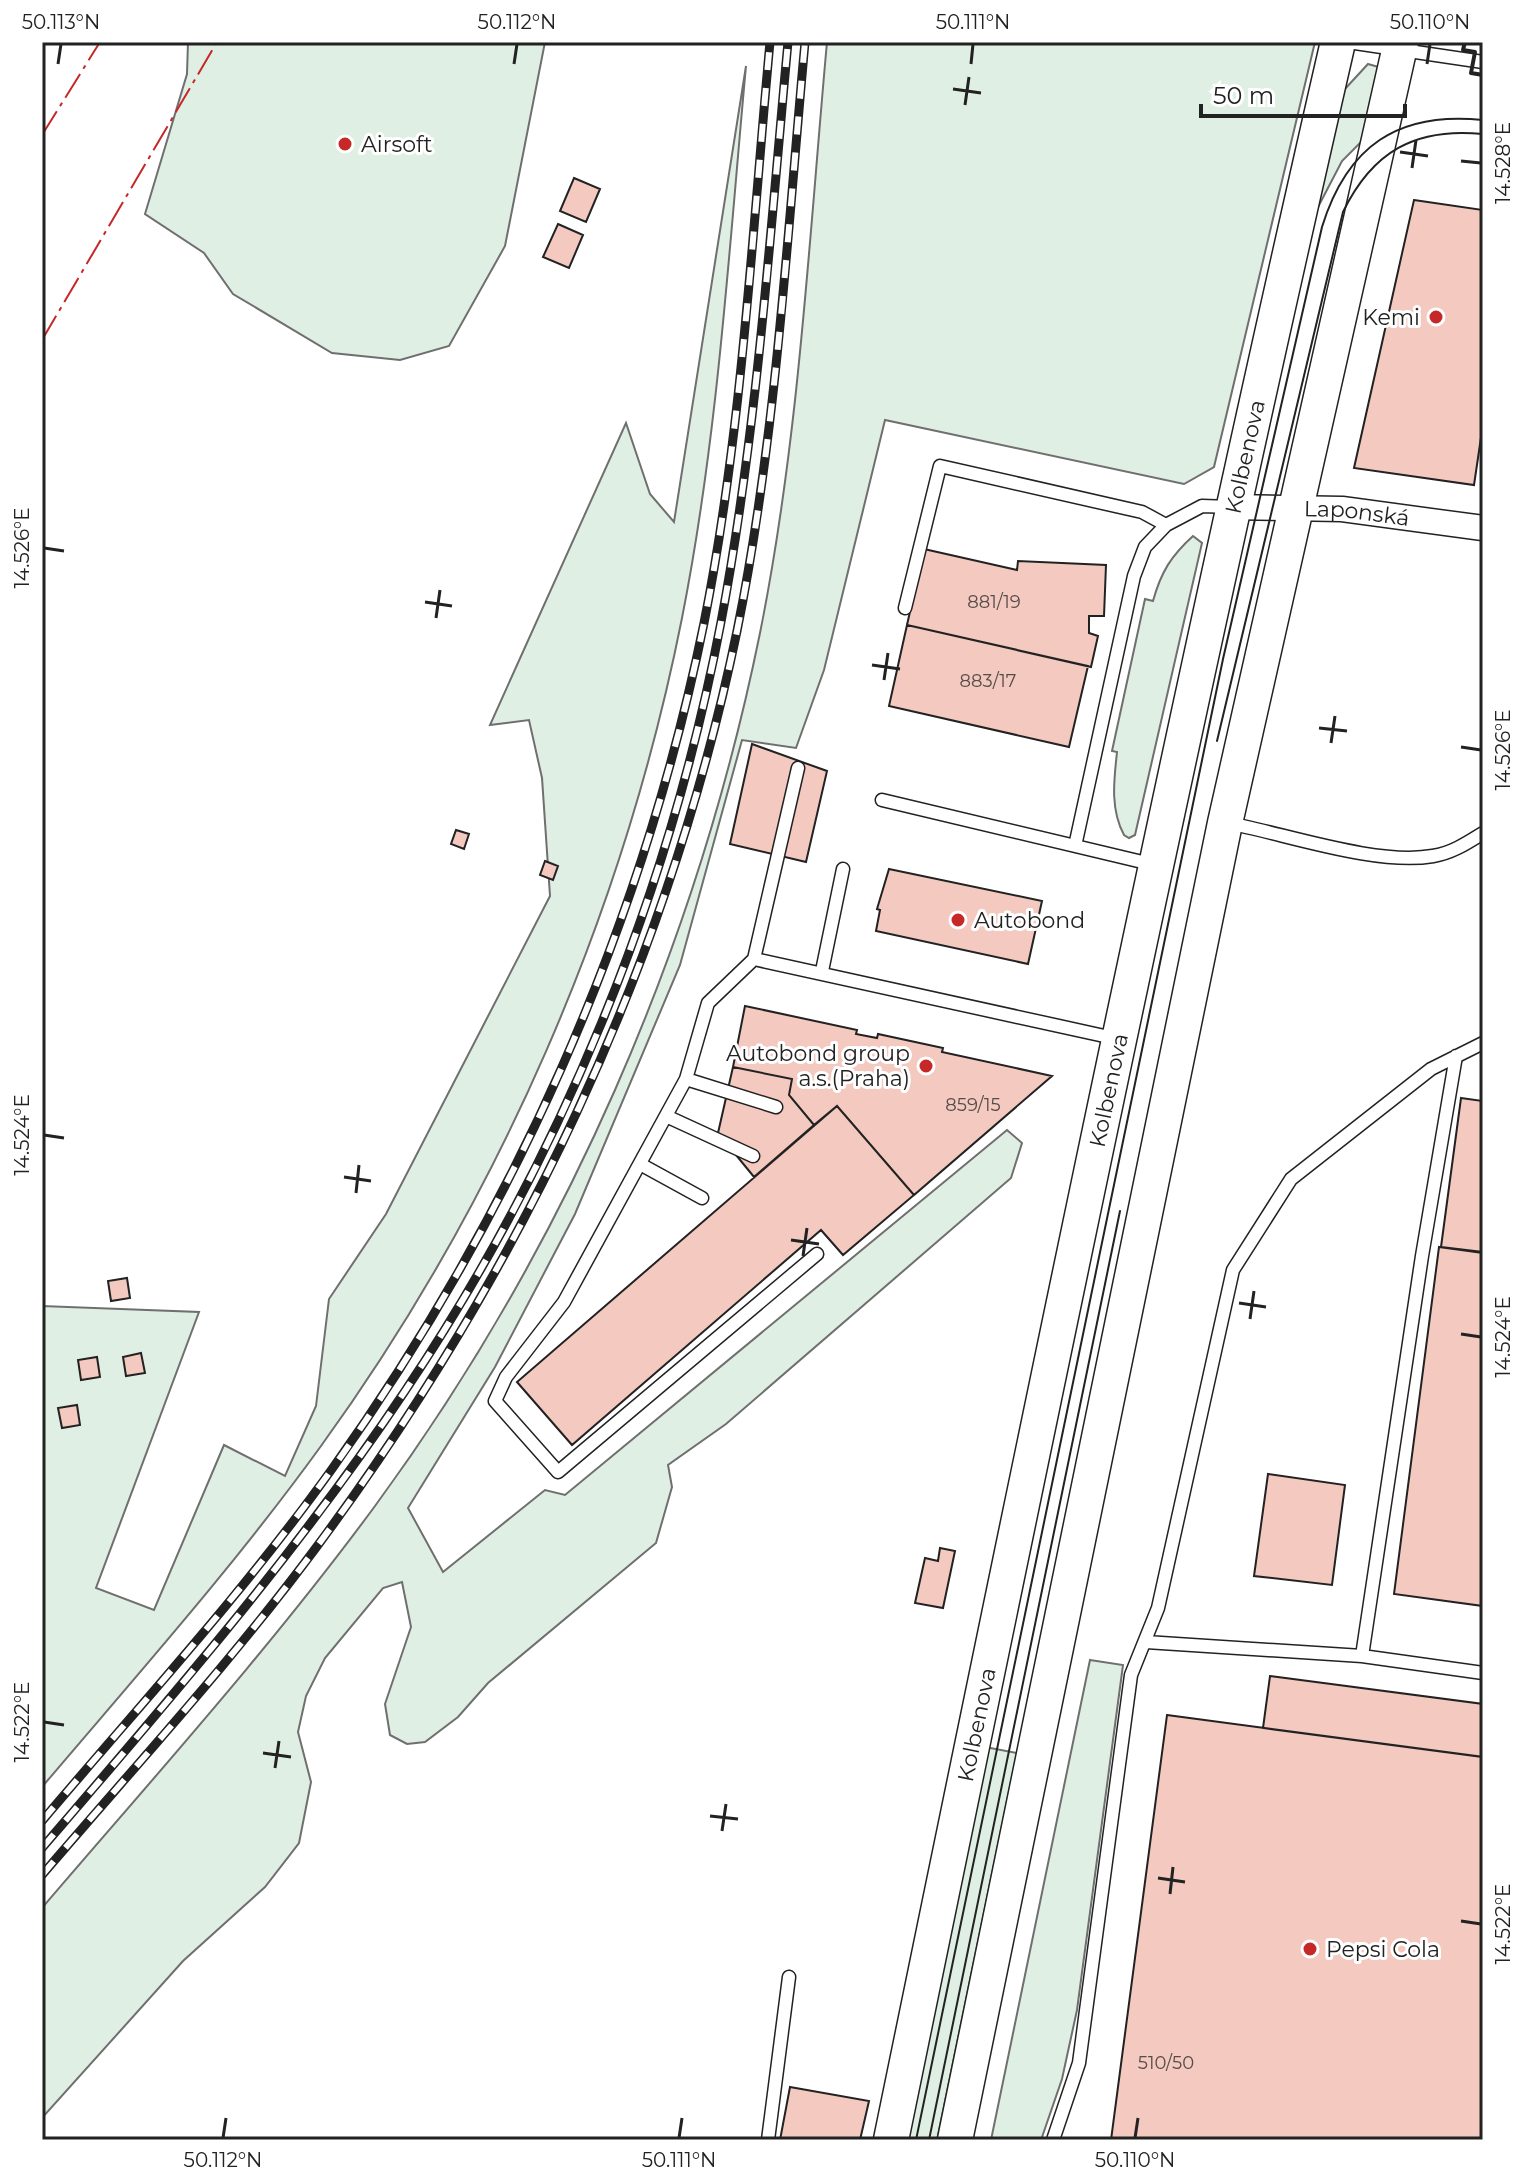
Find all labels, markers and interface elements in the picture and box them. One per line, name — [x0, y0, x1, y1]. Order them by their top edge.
text: 50.113°N — [22, 10, 100, 34]
text: 50.112°N — [478, 10, 556, 34]
text: 50.111°N — [936, 10, 1010, 34]
text: 50.110°N — [1390, 10, 1470, 34]
scale bar — [1201, 68, 1405, 118]
text: 50 m — [1213, 81, 1274, 110]
text: 14.528°E — [1491, 122, 1515, 204]
place label: Airsoft — [361, 131, 432, 158]
marker: Airsoft — [336, 135, 354, 153]
place label: Kemi — [1362, 304, 1420, 331]
marker: Kemi — [1427, 308, 1445, 326]
street label: Kolbenova — [1219, 397, 1270, 516]
street label: Laponská — [1304, 495, 1411, 531]
text: 14.526°E — [10, 507, 34, 589]
house number: 881/19 — [967, 591, 1021, 613]
house number: 883/17 — [960, 670, 1016, 692]
text: 14.526°E — [1491, 709, 1515, 791]
place label: Autobond — [974, 907, 1085, 934]
marker: Autobond — [949, 911, 967, 929]
street label: Kolbenova — [1083, 1031, 1134, 1150]
place label: Autobond group a.s.(Praha) — [726, 1040, 910, 1092]
marker: Autobond group a.s.(Praha) — [917, 1057, 935, 1075]
text: 14.524°E — [10, 1094, 34, 1176]
house number: 859/15 — [945, 1094, 1001, 1116]
text: 14.524°E — [1491, 1296, 1515, 1378]
street label: Kolbenova — [951, 1665, 1001, 1784]
text: 14.522°E — [10, 1682, 34, 1762]
text: 14.522°E — [1491, 1884, 1515, 1964]
place label: Pepsi Cola — [1326, 1936, 1440, 1963]
marker: Pepsi Cola — [1301, 1940, 1319, 1958]
house number: 510/50 — [1138, 2052, 1194, 2074]
text: 50.112°N — [184, 2148, 262, 2172]
text: 50.111°N — [642, 2148, 716, 2172]
text: 50.110°N — [1095, 2148, 1175, 2172]

